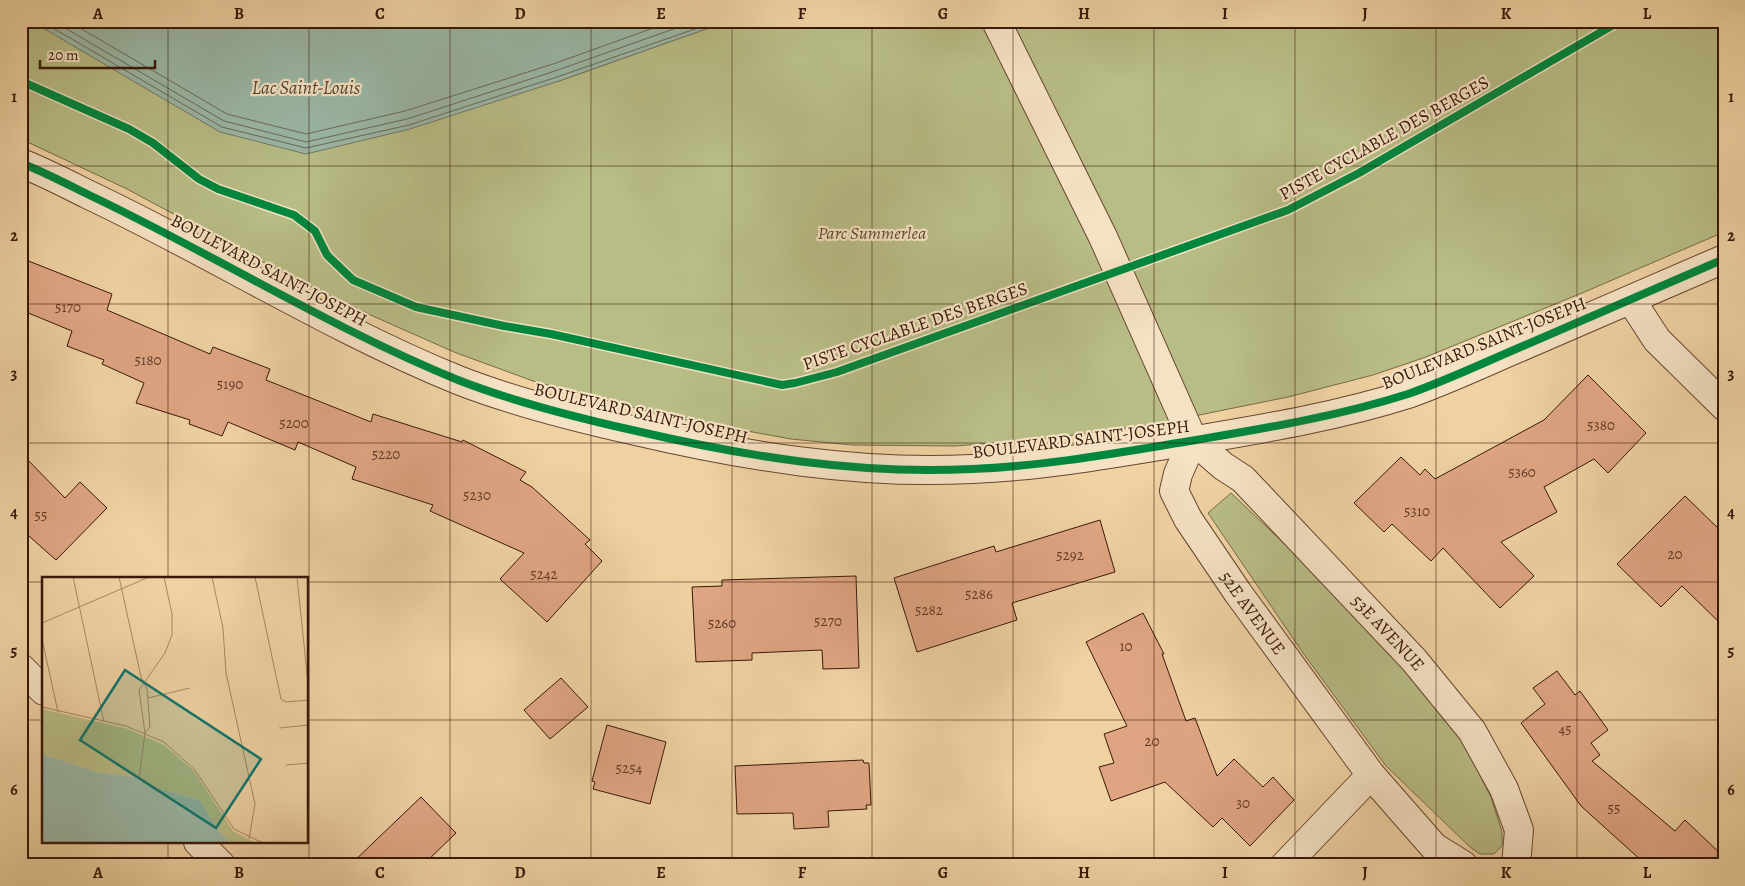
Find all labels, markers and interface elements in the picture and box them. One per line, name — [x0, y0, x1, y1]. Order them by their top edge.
text: A — [92, 3, 104, 25]
text: B — [234, 3, 244, 25]
text: C — [375, 3, 385, 25]
text: D — [514, 3, 526, 25]
text: E — [656, 3, 666, 25]
text: F — [798, 3, 807, 25]
text: G — [938, 3, 948, 25]
text: H — [1078, 3, 1090, 25]
text: I — [1222, 3, 1228, 25]
text: J — [1362, 3, 1368, 25]
text: K — [1501, 3, 1512, 25]
text: L — [1643, 3, 1652, 25]
scale bar — [40, 38, 155, 70]
text: 20 m — [48, 45, 79, 65]
street label: PISTE CYCLABLE DES BERGES — [1275, 70, 1493, 206]
water label: Lac Saint-Louis — [252, 75, 361, 101]
text: 1 — [11, 86, 17, 108]
text: 1 — [1728, 86, 1734, 108]
street label: BOULEVARD SAINT-JOSEPH — [167, 208, 371, 332]
park label: Parc Summerlea — [818, 221, 926, 245]
text: 2 — [10, 225, 18, 247]
text: 2 — [1727, 225, 1735, 247]
street label: PISTE CYCLABLE DES BERGES — [799, 276, 1031, 376]
street label: BOULEVARD SAINT-JOSEPH — [1378, 291, 1590, 395]
house number: 5170 — [55, 297, 81, 317]
house number: 5180 — [135, 350, 161, 370]
text: 3 — [11, 363, 18, 385]
text: 3 — [1728, 363, 1735, 385]
house number: 5190 — [217, 374, 243, 394]
street label: BOULEVARD SAINT-JOSEPH — [532, 377, 750, 449]
house number: 5200 — [279, 413, 309, 433]
street label: BOULEVARD SAINT-JOSEPH — [971, 414, 1191, 464]
house number: 5380 — [1587, 415, 1615, 435]
house number: 5220 — [372, 444, 400, 464]
house number: 5360 — [1508, 462, 1536, 482]
house number: 5230 — [463, 485, 491, 505]
house number: 5310 — [1404, 501, 1430, 521]
text: 4 — [10, 502, 18, 524]
text: 4 — [1727, 502, 1735, 524]
house number: 55 — [35, 505, 47, 525]
house number: 20 — [1667, 544, 1683, 564]
house number: 5292 — [1056, 545, 1084, 565]
house number: 5242 — [530, 564, 558, 584]
street label: 52E AVENUE — [1215, 566, 1291, 660]
inset map — [42, 577, 309, 844]
house number: 5286 — [965, 584, 993, 604]
street label: 53E AVENUE — [1346, 589, 1430, 676]
house number: 5282 — [915, 600, 943, 620]
house number: 5270 — [814, 611, 842, 631]
house number: 5260 — [708, 613, 736, 633]
house number: 10 — [1119, 636, 1133, 656]
text: 5 — [11, 640, 18, 662]
text: 5 — [1728, 640, 1735, 662]
house number: 45 — [1558, 719, 1572, 739]
house number: 20 — [1144, 731, 1160, 751]
house number: 5254 — [616, 758, 643, 778]
text: 6 — [10, 779, 18, 801]
text: 6 — [1727, 779, 1735, 801]
house number: 30 — [1236, 793, 1250, 813]
house number: 55 — [1608, 798, 1620, 818]
text: A — [92, 862, 104, 884]
text: B — [234, 862, 244, 884]
text: C — [375, 862, 385, 884]
text: D — [514, 862, 526, 884]
text: E — [656, 862, 666, 884]
text: F — [798, 862, 807, 884]
text: G — [938, 862, 948, 884]
text: H — [1078, 862, 1090, 884]
text: I — [1222, 862, 1228, 884]
text: J — [1362, 862, 1368, 884]
text: K — [1501, 862, 1512, 884]
text: L — [1643, 862, 1652, 884]

